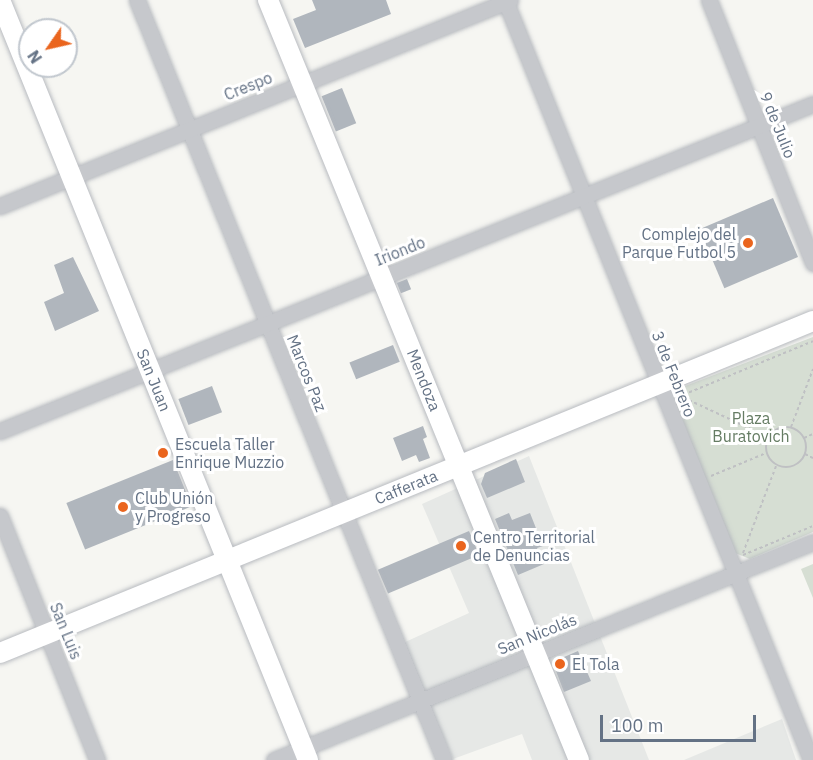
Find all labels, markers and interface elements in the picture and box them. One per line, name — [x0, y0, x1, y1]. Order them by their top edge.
north arrow — [18, 18, 78, 78]
text: N — [23, 47, 46, 67]
street label: Crespo — [221, 68, 275, 104]
street label: 9 de Julio — [756, 89, 800, 161]
place label: Complejo del Parque Futbol 5 — [622, 224, 736, 262]
street label: Iriondo — [372, 232, 428, 270]
marker: Complejo del Parque Futbol 5 — [741, 236, 755, 250]
street label: 3 de Febrero — [648, 328, 700, 420]
street label: Marcos Paz — [283, 332, 331, 414]
street label: San Juan — [133, 346, 175, 414]
street label: Mendoza — [403, 346, 445, 414]
park label: Plaza Buratovich — [712, 408, 790, 446]
place label: Escuela Taller Enrique Muzzio — [175, 434, 284, 472]
marker: Escuela Taller Enrique Muzzio — [156, 446, 170, 460]
street label: Cafferata — [372, 466, 440, 508]
place label: Club Unión y Progreso — [135, 488, 213, 526]
marker: Club Unión y Progreso — [116, 500, 130, 514]
place label: Centro Territorial de Denuncias — [473, 527, 595, 565]
marker: Centro Territorial de Denuncias — [454, 539, 468, 553]
street label: San Luis — [46, 600, 86, 662]
street label: San Nicolás — [495, 609, 579, 659]
place label: El Tola — [572, 654, 619, 674]
marker: El Tola — [553, 657, 567, 671]
scale bar — [603, 703, 759, 741]
text: 100 m — [611, 714, 663, 737]

